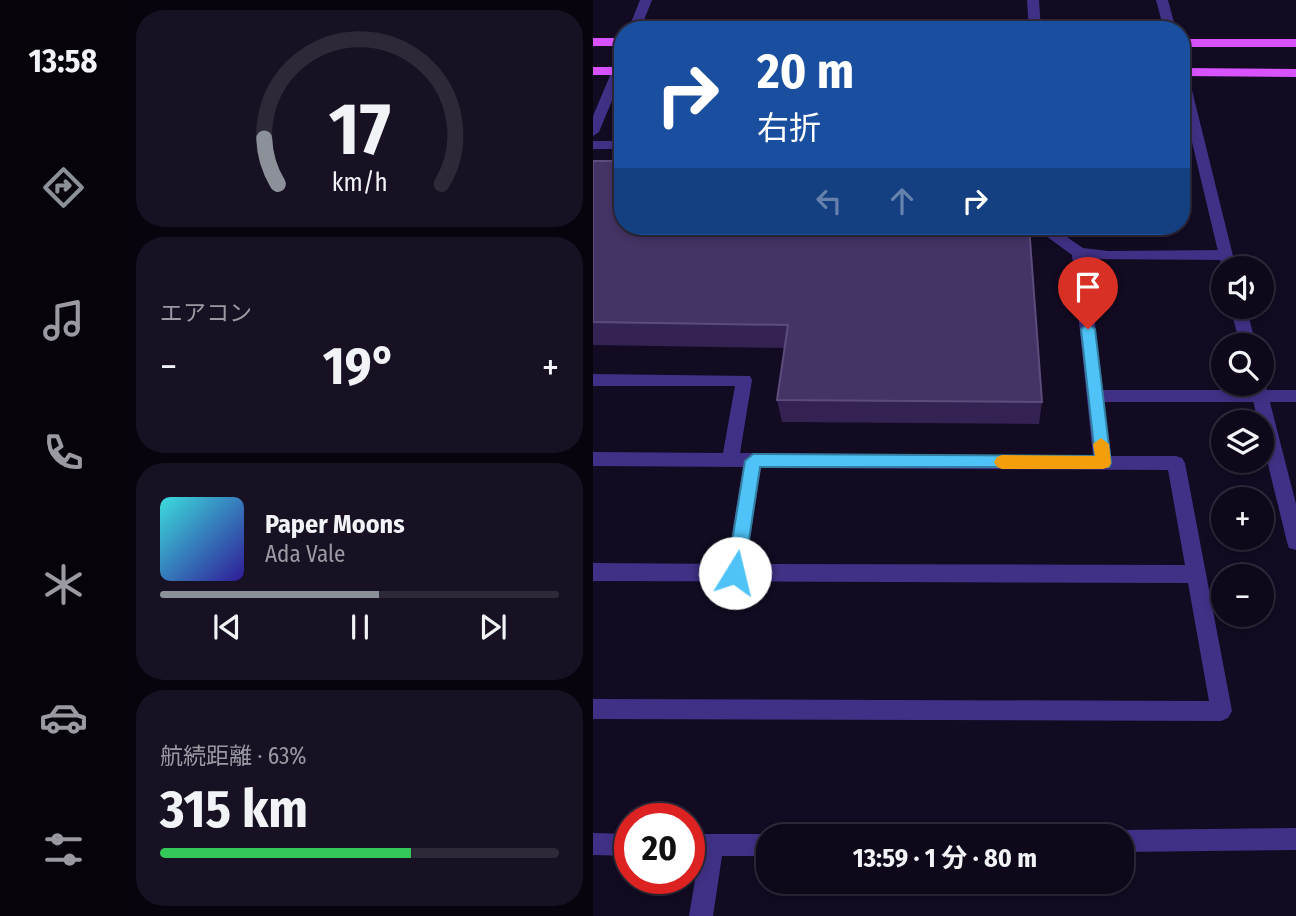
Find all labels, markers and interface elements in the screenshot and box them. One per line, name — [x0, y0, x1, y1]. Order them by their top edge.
text: 13:58 — [29, 42, 97, 80]
text: 20 m — [757, 42, 854, 101]
icon: right — [642, 49, 733, 140]
text: 17 — [329, 87, 390, 174]
text: 右折 — [757, 109, 821, 147]
icon: directions — [39, 163, 88, 212]
text: km/h — [332, 168, 387, 198]
icon: left — [810, 182, 848, 220]
icon: ahead — [883, 182, 921, 220]
icon: right — [956, 182, 994, 220]
map controls — [1211, 256, 1274, 627]
button: sound — [1211, 256, 1274, 319]
pin — [1058, 257, 1118, 329]
icon: arrive — [1069, 268, 1107, 306]
icon: music — [39, 296, 88, 345]
text: エアコン — [160, 299, 252, 327]
button: search — [1211, 333, 1274, 396]
text: 19° — [323, 335, 396, 398]
text: − — [160, 344, 177, 390]
text: + — [542, 344, 559, 390]
button: layers — [1211, 410, 1274, 473]
icon: phone — [39, 428, 88, 477]
button: + — [1211, 487, 1274, 550]
text: Paper Moons — [265, 509, 405, 540]
position arrow — [698, 536, 772, 610]
text: Ada Vale — [265, 540, 345, 568]
icon: climate — [39, 560, 88, 609]
button: − — [1211, 564, 1274, 627]
icon: previous — [208, 608, 246, 646]
icon: pause — [341, 608, 379, 646]
icon: next — [474, 608, 512, 646]
icon: car — [39, 693, 88, 742]
text: 航続距離 · 63% — [160, 742, 307, 770]
text: 315 km — [160, 778, 308, 841]
speed limit sign: 20 — [614, 803, 705, 894]
icon: filters — [39, 825, 88, 874]
text: 13:59 · 1 分 · 80 m — [853, 843, 1037, 874]

